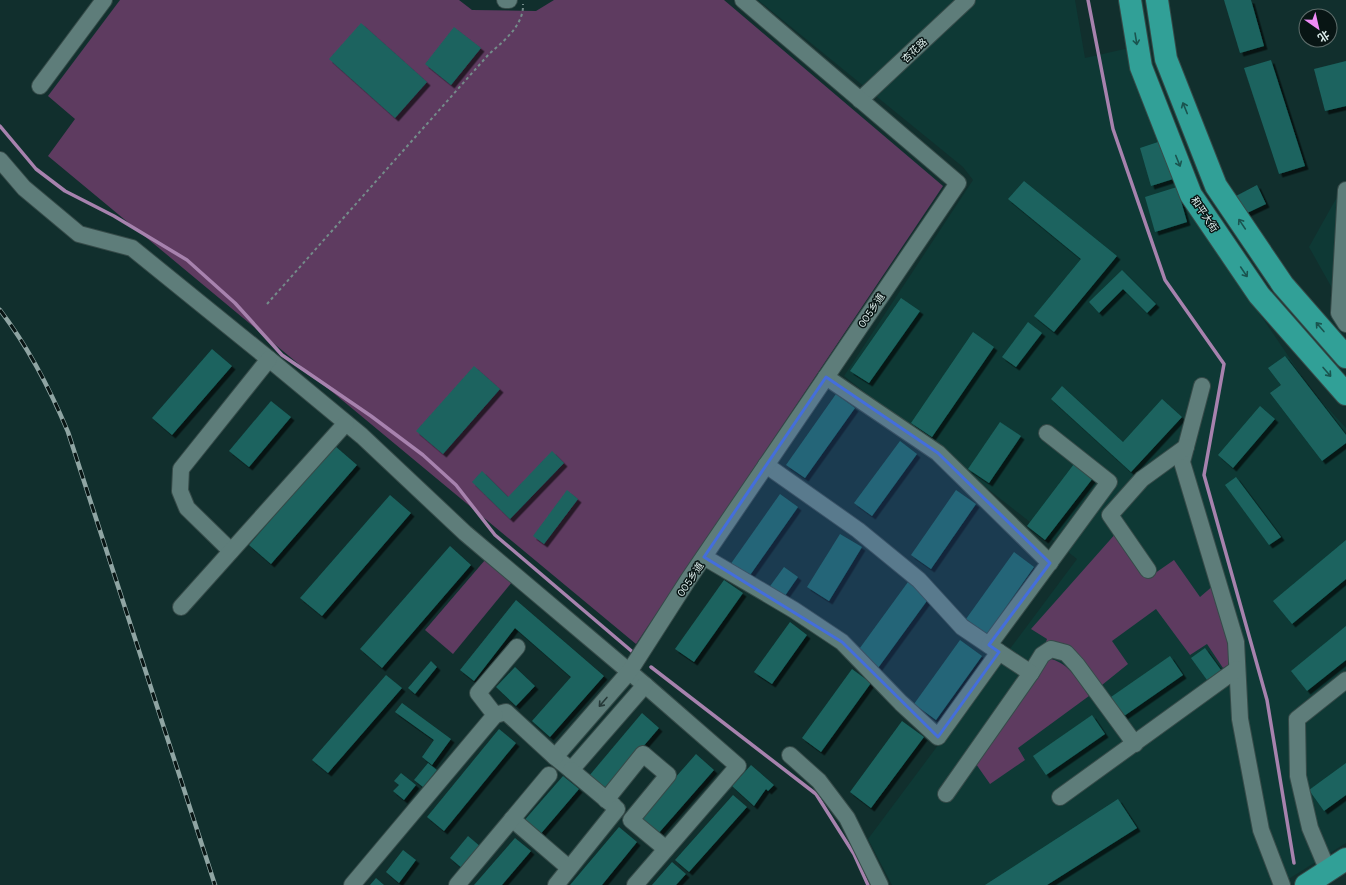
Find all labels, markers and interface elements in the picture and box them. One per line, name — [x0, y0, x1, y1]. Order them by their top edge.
north arrow — [1298, 8, 1338, 48]
text: 北 — [1315, 27, 1332, 44]
one-way arrow — [1133, 32, 1141, 45]
street label: 杏花路 — [899, 35, 930, 65]
one-way arrow — [1181, 102, 1189, 114]
one-way arrow — [1175, 155, 1183, 167]
street label: 和平大街 — [1188, 194, 1221, 234]
one-way arrow — [1238, 219, 1246, 230]
one-way arrow — [1240, 267, 1248, 278]
street label: 005乡道 — [855, 291, 888, 330]
one-way arrow — [1316, 322, 1325, 333]
one-way arrow — [1322, 367, 1332, 377]
street label: 005乡道 — [674, 560, 707, 599]
one-way arrow — [599, 696, 608, 707]

